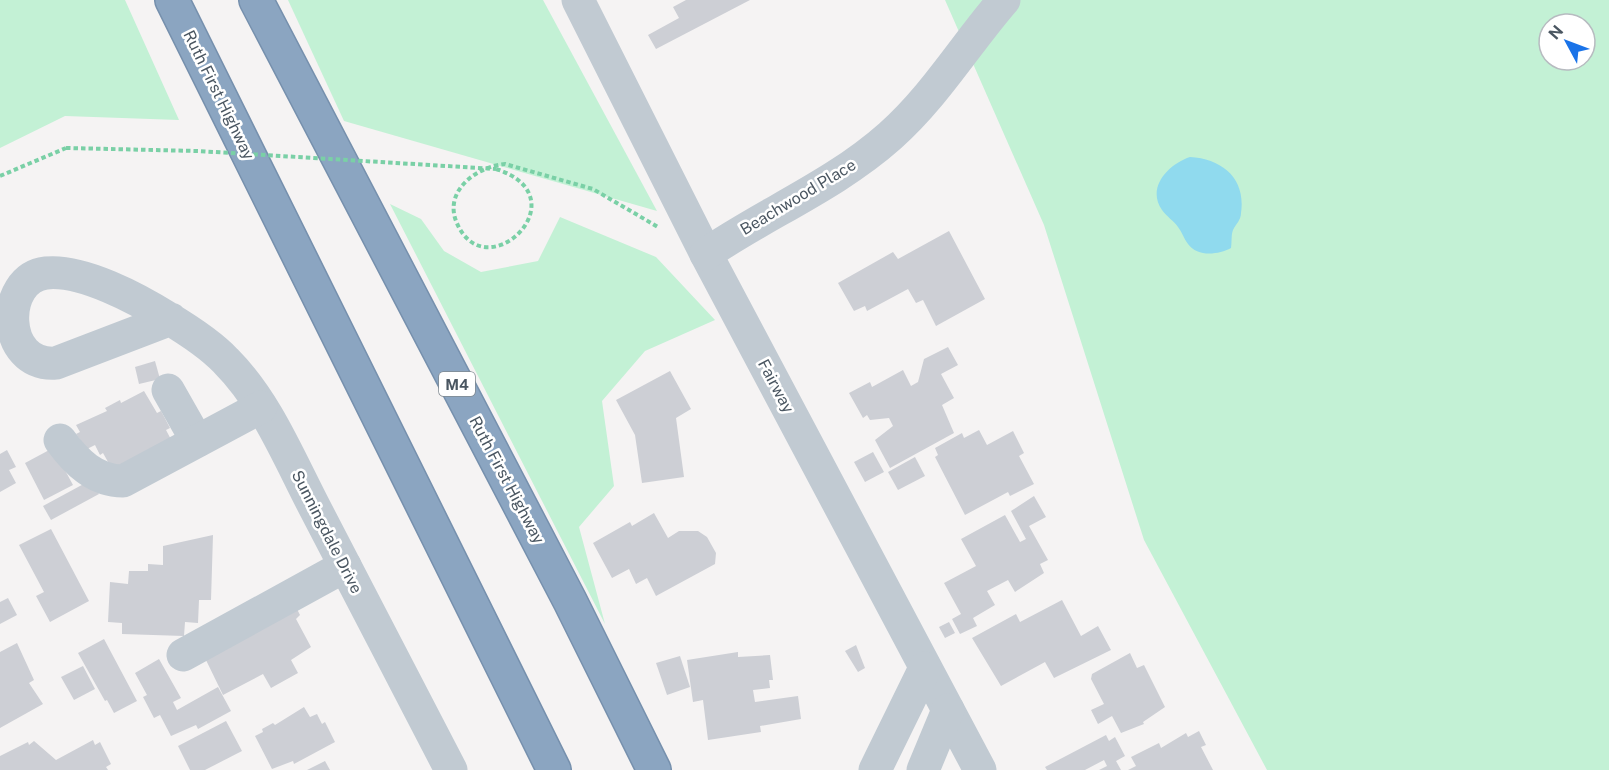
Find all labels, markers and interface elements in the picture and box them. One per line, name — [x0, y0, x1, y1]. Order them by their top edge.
north arrow — [1537, 12, 1597, 72]
text: N — [1545, 22, 1567, 43]
street label: Ruth First Highway — [179, 27, 259, 163]
street label: Beachwood Place — [737, 155, 859, 239]
street label: Fairway — [754, 356, 798, 417]
road number: M4 — [439, 372, 475, 396]
street label: Ruth First Highway — [465, 413, 549, 547]
street label: Sunningdale Drive — [288, 467, 366, 597]

